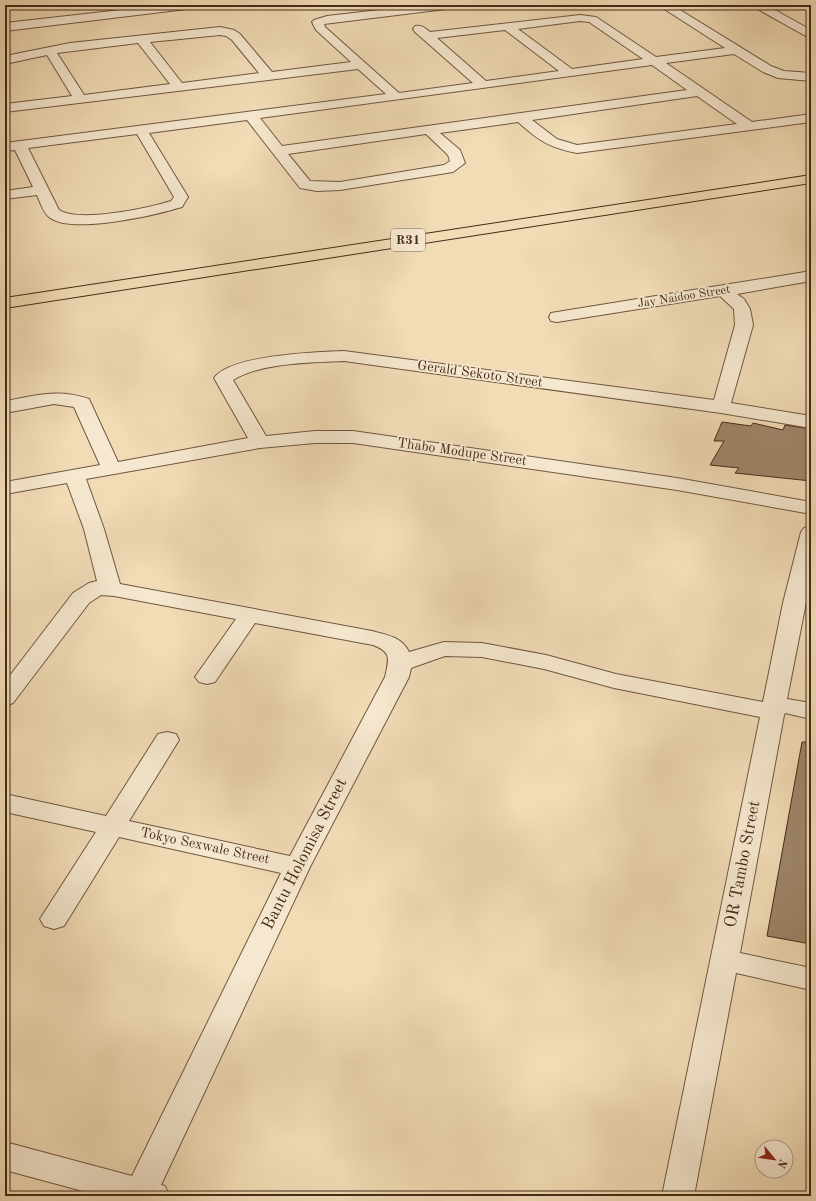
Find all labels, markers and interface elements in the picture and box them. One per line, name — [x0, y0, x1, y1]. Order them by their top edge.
road number: R31 — [391, 229, 425, 251]
street label: Jay Naidoo Street — [637, 284, 731, 310]
street label: Gerald Sekoto Street — [416, 358, 544, 390]
street label: Thabo Modupe Street — [396, 436, 528, 468]
street label: Bantu Holomisa Street — [259, 775, 351, 933]
street label: OR Tambo Street — [722, 799, 764, 929]
street label: Tokyo Sexwale Street — [139, 825, 271, 867]
north arrow — [754, 1139, 794, 1179]
text: N — [774, 1157, 788, 1170]

